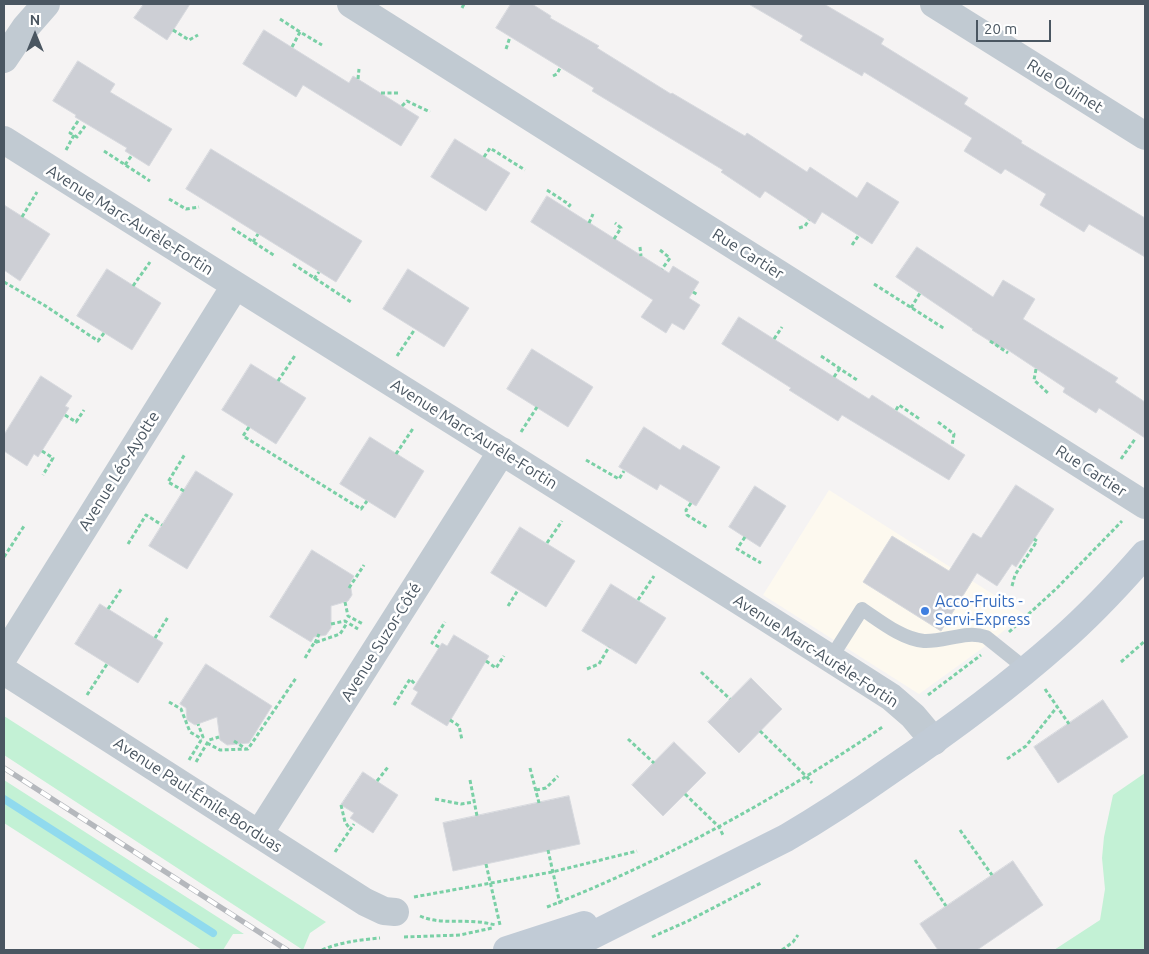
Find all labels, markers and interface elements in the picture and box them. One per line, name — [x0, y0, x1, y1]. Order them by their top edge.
north arrow — [10, 10, 60, 60]
scale bar — [979, 10, 1054, 42]
text: N — [30, 12, 40, 28]
text: 20 m — [984, 20, 1017, 37]
street label: Rue Ouimet — [1023, 55, 1107, 117]
street label: Avenue Marc-Aurèle-Fortin — [43, 161, 217, 279]
street label: Rue Cartier — [709, 224, 787, 284]
street label: Avenue Marc-Aurèle-Fortin — [387, 375, 561, 493]
street label: Avenue Léo-Ayotte — [74, 408, 164, 534]
street label: Rue Cartier — [1052, 441, 1130, 501]
street label: Avenue Suzor-Côté — [337, 579, 425, 705]
street label: Avenue Marc-Aurèle-Fortin — [730, 590, 902, 712]
place label: Acco-Fruits - Servi-Express — [935, 592, 1030, 630]
marker: Acco-Fruits - Servi-Express — [919, 605, 931, 617]
street label: Avenue Paul-Émile-Borduas — [110, 733, 286, 857]

